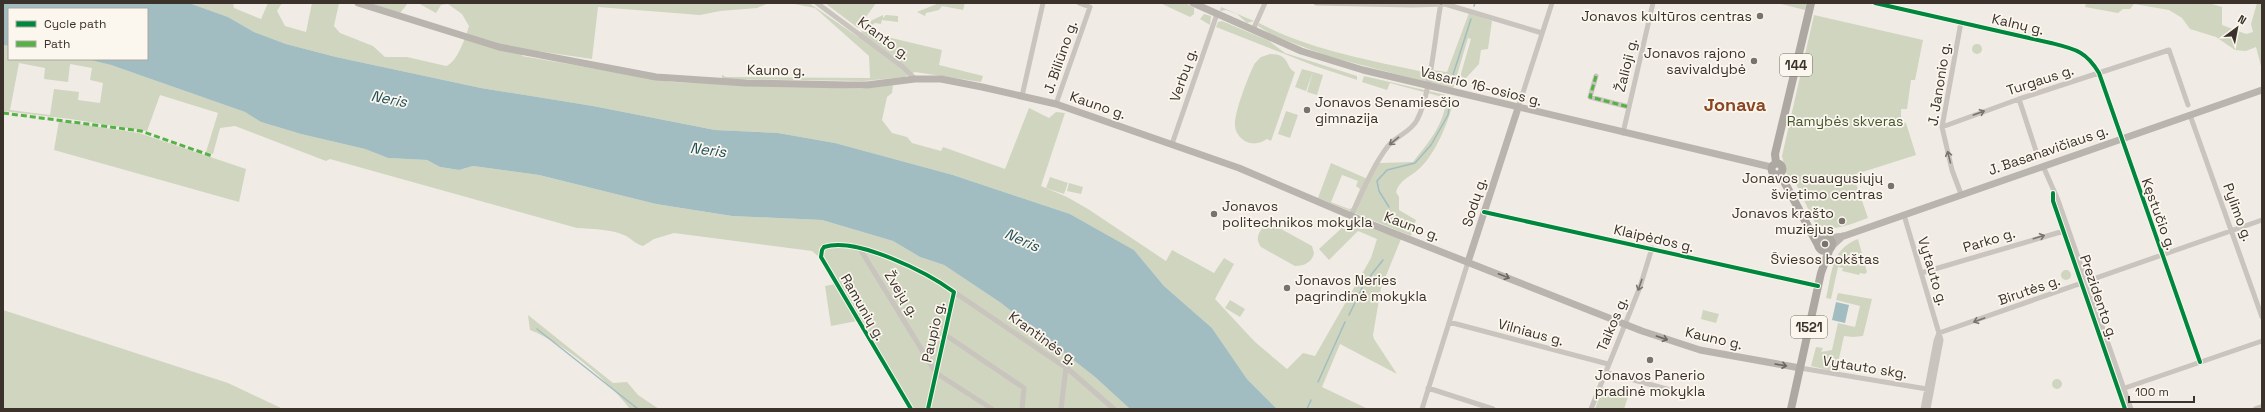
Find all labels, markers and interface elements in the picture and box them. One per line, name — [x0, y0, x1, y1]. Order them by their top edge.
place label: Jonavos kultūros centras — [1581, 7, 1752, 25]
legend — [8, 8, 148, 60]
north arrow — [2217, 8, 2257, 48]
street label: Kalnų g. — [1990, 9, 2046, 39]
marker: Jonavos kultūros centras — [1755, 11, 1765, 21]
street label: Kranto g. — [854, 12, 914, 64]
text: N — [2235, 12, 2249, 27]
text: Cycle path — [44, 16, 106, 32]
street label: J. Biliūno g. — [1039, 18, 1081, 96]
text: Path — [44, 36, 70, 52]
street label: Žalioji g. — [1611, 36, 1641, 94]
street label: J. Janonio g. — [1924, 41, 1954, 127]
place label: Jonavos rajono savivaldybė — [1644, 44, 1746, 78]
street label: Verbų g. — [1165, 46, 1201, 104]
road number: 144 — [1780, 54, 1812, 76]
marker: Jonavos rajono savivaldybė — [1749, 56, 1759, 66]
street label: Kauno g. — [747, 60, 805, 80]
street label: Turgaus g. — [2004, 61, 2076, 99]
street label: Vasario 16-osios g. — [1418, 62, 1544, 110]
water label: Neris — [370, 86, 410, 111]
street label: Kauno g. — [1067, 87, 1129, 123]
place label: Jonavos Senamiesčio gimnazija — [1315, 93, 1460, 127]
district label: Jonava — [1704, 93, 1767, 116]
marker: Jonavos Senamiesčio gimnazija — [1302, 105, 1312, 115]
one-way arrow — [1972, 109, 1984, 117]
park label: Ramybės skveras — [1787, 112, 1903, 130]
street label: J. Basanavičiaus g. — [1986, 121, 2110, 179]
one-way arrow — [1388, 136, 1399, 145]
water label: Neris — [689, 138, 728, 161]
one-way arrow — [1944, 151, 1952, 164]
place label: Jonavos suaugusiųjų švietimo centras — [1742, 169, 1883, 203]
street label: Sodų g. — [1458, 175, 1490, 229]
street label: Kęstučio g. — [2138, 176, 2180, 252]
street label: Pylimo g. — [2219, 180, 2257, 244]
marker: Jonavos suaugusiųjų švietimo centras — [1886, 181, 1896, 191]
place label: Jonavos politechnikos mokykla — [1222, 197, 1373, 231]
place label: Jonavos krašto muziejus — [1732, 204, 1834, 238]
street label: Kauno g. — [1382, 207, 1442, 245]
marker: Jonavos politechnikos mokykla — [1209, 209, 1219, 219]
marker: Jonavos krašto muziejus — [1837, 216, 1847, 226]
street label: Klaipėdos g. — [1612, 220, 1696, 256]
water label: Neris — [1002, 224, 1044, 256]
street label: Parko g. — [1961, 224, 2017, 256]
one-way arrow — [2032, 233, 2045, 240]
street label: Vytauto g. — [1914, 234, 1952, 308]
marker: Šviesos bokštas — [1820, 239, 1830, 249]
place label: Šviesos bokštas — [1771, 250, 1879, 268]
street label: Prezidento g. — [2076, 252, 2122, 342]
street label: Žvejų g. — [881, 267, 923, 321]
street label: Ramunių g. — [837, 270, 889, 344]
place label: Jonavos Neries pagrindinė mokykla — [1295, 271, 1427, 305]
street label: Birutės g. — [1996, 271, 2062, 309]
one-way arrow — [1498, 273, 1510, 281]
one-way arrow — [1636, 279, 1644, 291]
marker: Jonavos Neries pagrindinė mokykla — [1282, 283, 1292, 293]
street label: Taikos g. — [1592, 294, 1632, 354]
street label: Paupio g. — [917, 300, 949, 364]
street label: Krantinės g. — [1005, 307, 1081, 369]
street label: Vilniaus g. — [1496, 315, 1566, 349]
road number: 1521 — [1791, 316, 1827, 338]
one-way arrow — [1974, 316, 1986, 324]
street label: Kauno g. — [1684, 323, 1744, 353]
one-way arrow — [1656, 334, 1668, 342]
street label: Vytauto skg. — [1821, 351, 1909, 383]
marker: Jonavos Panerio pradinė mokykla — [1645, 355, 1655, 365]
one-way arrow — [1774, 361, 1787, 369]
place label: Jonavos Panerio pradinė mokykla — [1595, 366, 1705, 400]
scale bar — [2129, 378, 2194, 404]
text: 100 m — [2135, 384, 2169, 400]

